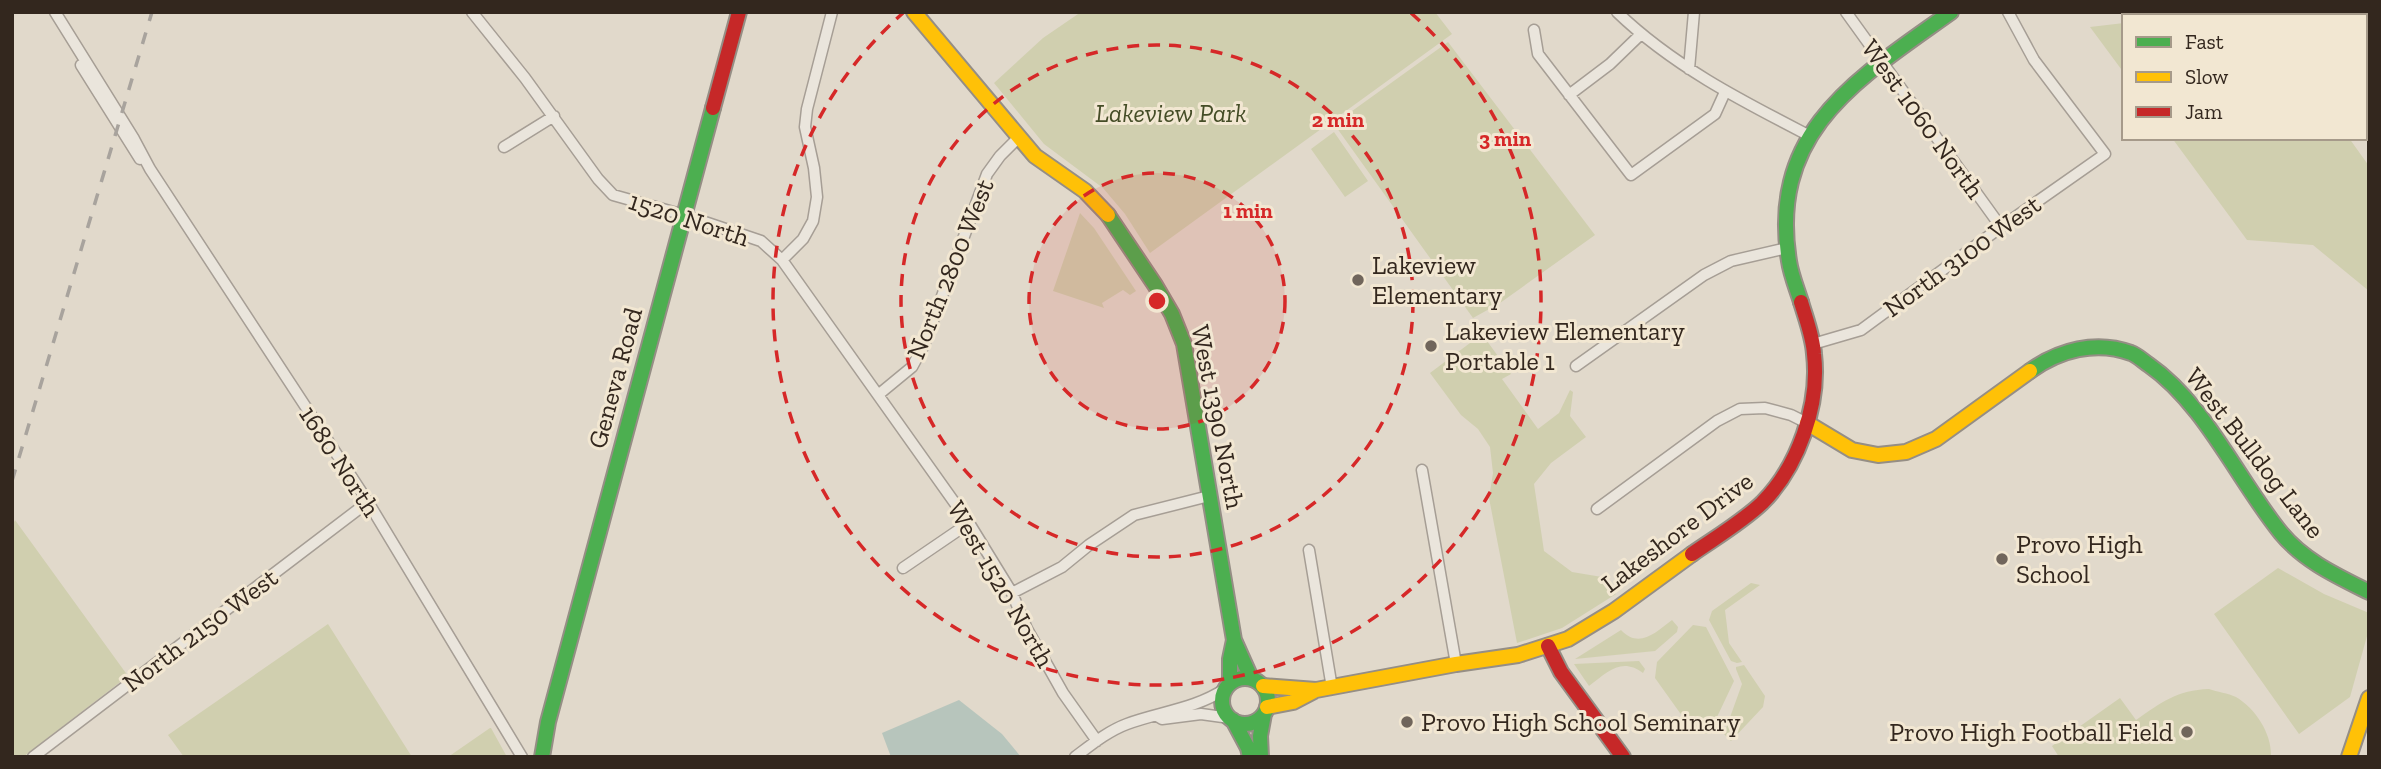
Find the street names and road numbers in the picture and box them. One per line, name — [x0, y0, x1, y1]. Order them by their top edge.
street label: West 1060 North — [1855, 33, 1992, 205]
street label: North 2800 West — [899, 174, 1001, 364]
street label: 1520 North — [625, 185, 754, 254]
street label: North 3100 West — [1877, 188, 2047, 324]
street label: Geneva Road — [581, 304, 649, 452]
street label: West 1390 North — [1184, 322, 1252, 512]
street label: West Bulldog Lane — [2178, 361, 2332, 545]
street label: 1680 North — [292, 400, 388, 523]
street label: Lakeshore Drive — [1595, 465, 1759, 599]
street label: West 1520 North — [940, 495, 1062, 673]
street label: North 2150 West — [116, 561, 284, 699]

